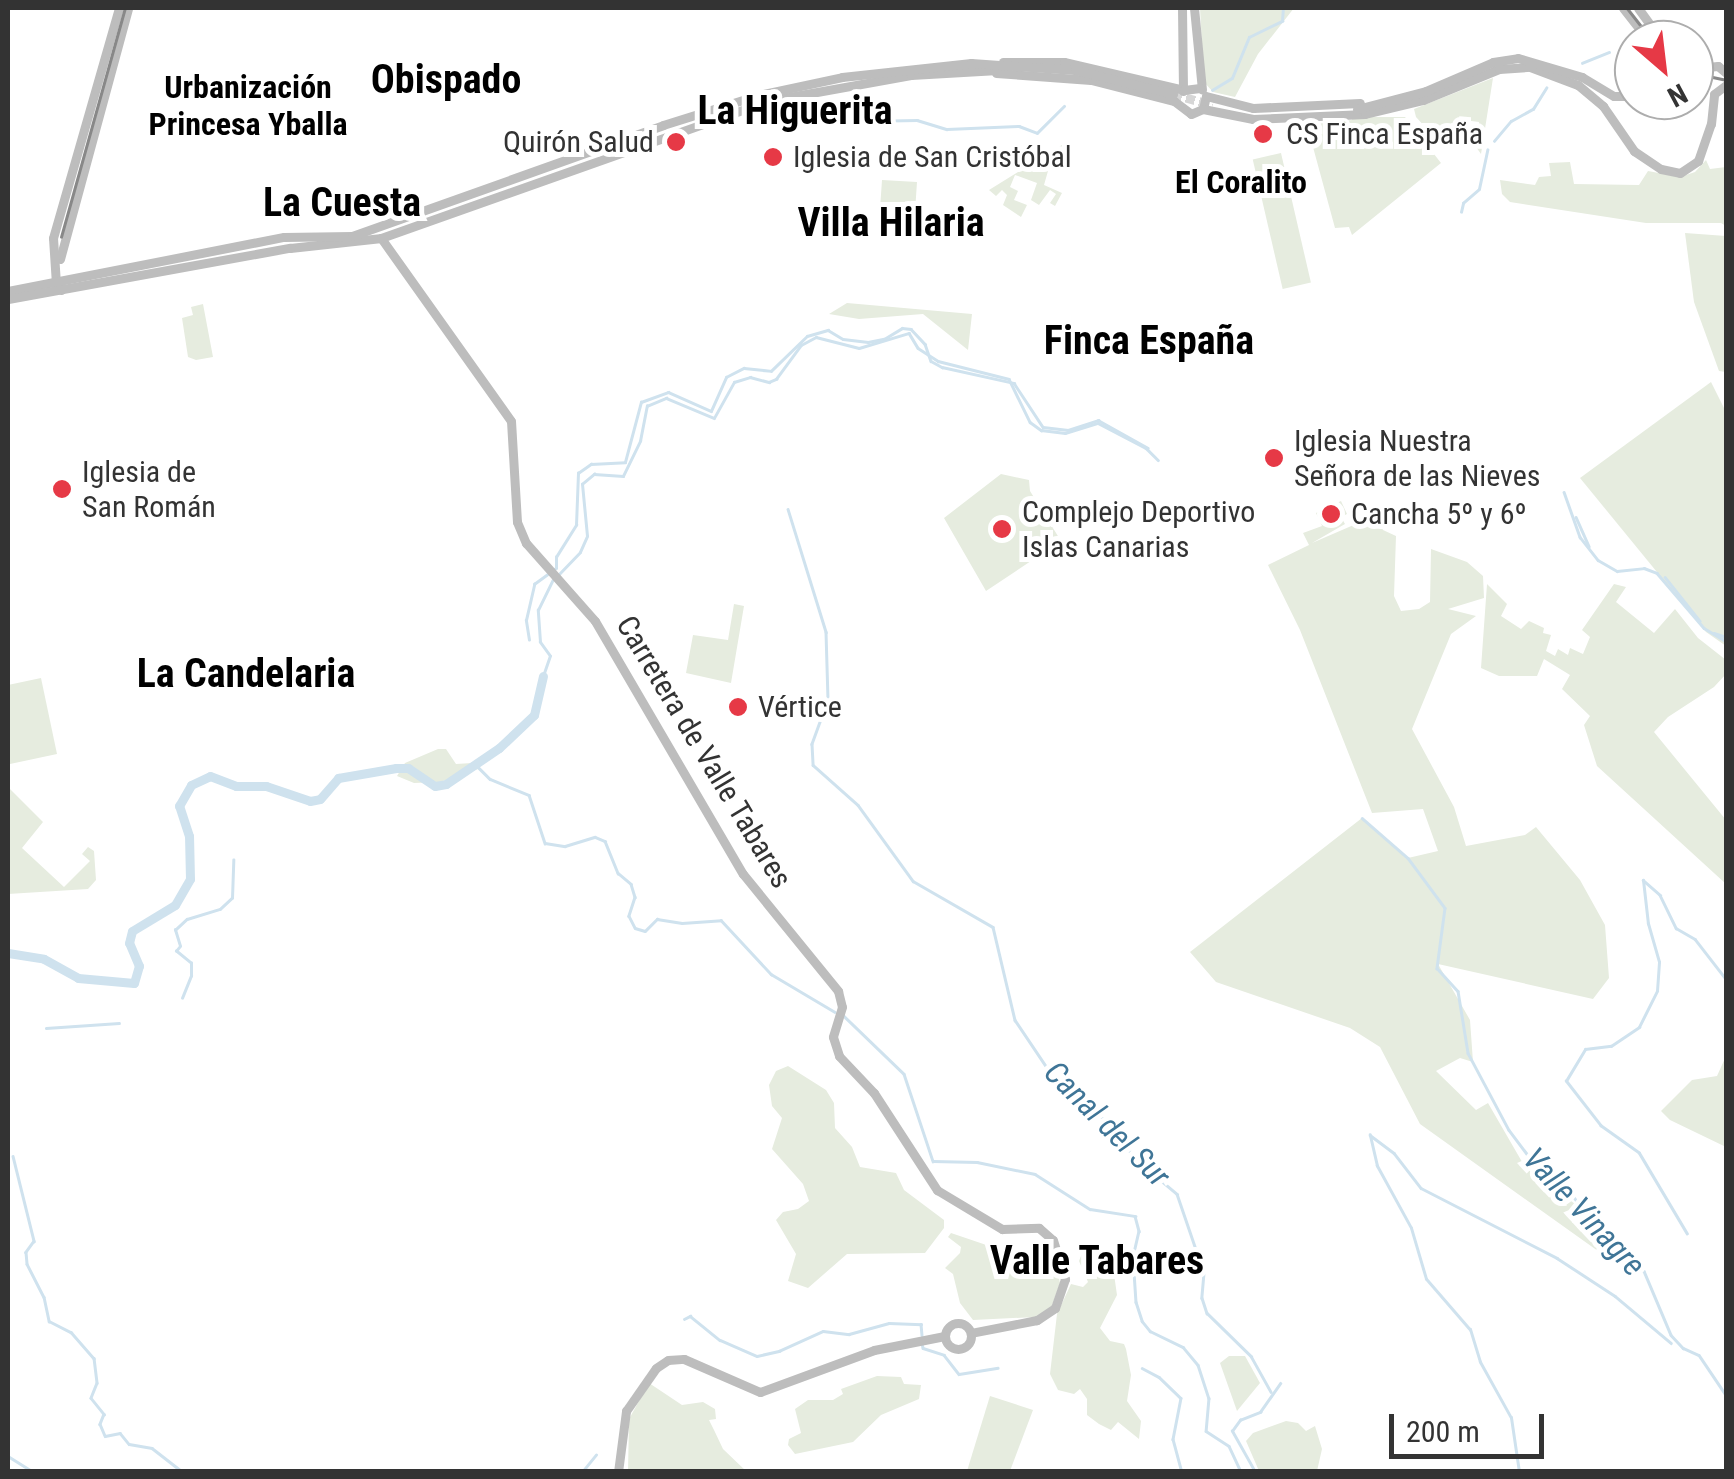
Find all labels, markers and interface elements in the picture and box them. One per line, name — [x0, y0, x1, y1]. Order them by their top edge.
north arrow — [1614, 20, 1714, 120]
district label: Obispado — [371, 56, 521, 104]
district label: Urbanización Princesa Yballa — [148, 69, 348, 144]
text: N — [1662, 77, 1693, 114]
district label: La Higuerita — [697, 87, 893, 135]
place label: CS Finca España — [1286, 116, 1483, 152]
marker: CS Finca España — [1250, 121, 1276, 147]
place label: Quirón Salud — [503, 124, 654, 160]
marker: Quirón Salud — [663, 129, 689, 155]
place label: Iglesia de San Cristóbal — [793, 139, 1072, 175]
marker: Iglesia de San Cristóbal — [762, 146, 784, 168]
district label: El Coralito — [1175, 163, 1307, 201]
district label: La Cuesta — [263, 179, 421, 227]
district label: Villa Hilaria — [797, 199, 985, 247]
district label: Finca España — [1044, 317, 1254, 365]
place label: Iglesia Nuestra Señora de las Nieves — [1294, 423, 1540, 494]
marker: Iglesia Nuestra Señora de las Nieves — [1263, 447, 1285, 469]
place label: Iglesia de San Román — [82, 454, 216, 524]
marker: Iglesia de San Román — [51, 478, 73, 500]
place label: Complejo Deportivo Islas Canarias — [1022, 494, 1255, 564]
place label: Cancha 5º y 6º — [1351, 496, 1527, 532]
marker: Cancha 5º y 6º — [1320, 503, 1342, 525]
marker: Complejo Deportivo Islas Canarias — [991, 518, 1013, 540]
street label: Carretera de Valle Tabares — [608, 609, 800, 895]
district label: La Candelaria — [137, 650, 355, 698]
place label: Vértice — [758, 689, 842, 725]
marker: Vértice — [727, 696, 749, 718]
water label: Canal del Sur — [1036, 1053, 1178, 1195]
water label: Valle Vinagre — [1515, 1140, 1653, 1284]
district label: Valle Tabares — [989, 1237, 1205, 1285]
scale bar — [1394, 1394, 1549, 1456]
text: 200 m — [1406, 1414, 1480, 1449]

